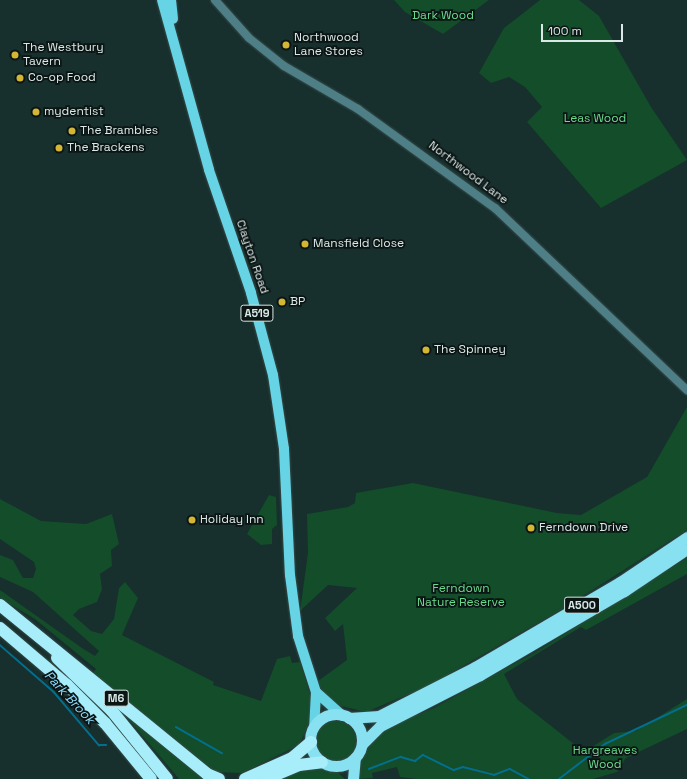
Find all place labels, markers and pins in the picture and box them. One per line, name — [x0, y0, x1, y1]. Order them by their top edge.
place label: Northwood Lane Stores — [294, 31, 363, 59]
marker: Northwood Lane Stores — [281, 40, 291, 50]
place label: The Westbury Tavern — [23, 41, 104, 69]
marker: The Westbury Tavern — [10, 50, 20, 60]
place label: Co-op Food — [28, 71, 96, 85]
marker: Co-op Food — [15, 73, 25, 83]
place label: mydentist — [44, 105, 104, 119]
marker: mydentist — [31, 107, 41, 117]
place label: The Brambles — [80, 124, 158, 138]
marker: The Brambles — [67, 126, 77, 136]
place label: The Brackens — [67, 141, 145, 155]
marker: The Brackens — [54, 143, 64, 153]
place label: Mansfield Close — [313, 237, 404, 251]
marker: Mansfield Close — [300, 239, 310, 249]
place label: BP — [290, 295, 305, 309]
marker: BP — [277, 297, 287, 307]
place label: The Spinney — [434, 343, 506, 357]
marker: The Spinney — [421, 345, 431, 355]
place label: Holiday Inn — [200, 513, 264, 527]
marker: Holiday Inn — [187, 515, 197, 525]
place label: Ferndown Drive — [539, 521, 628, 535]
marker: Ferndown Drive — [526, 523, 536, 533]

